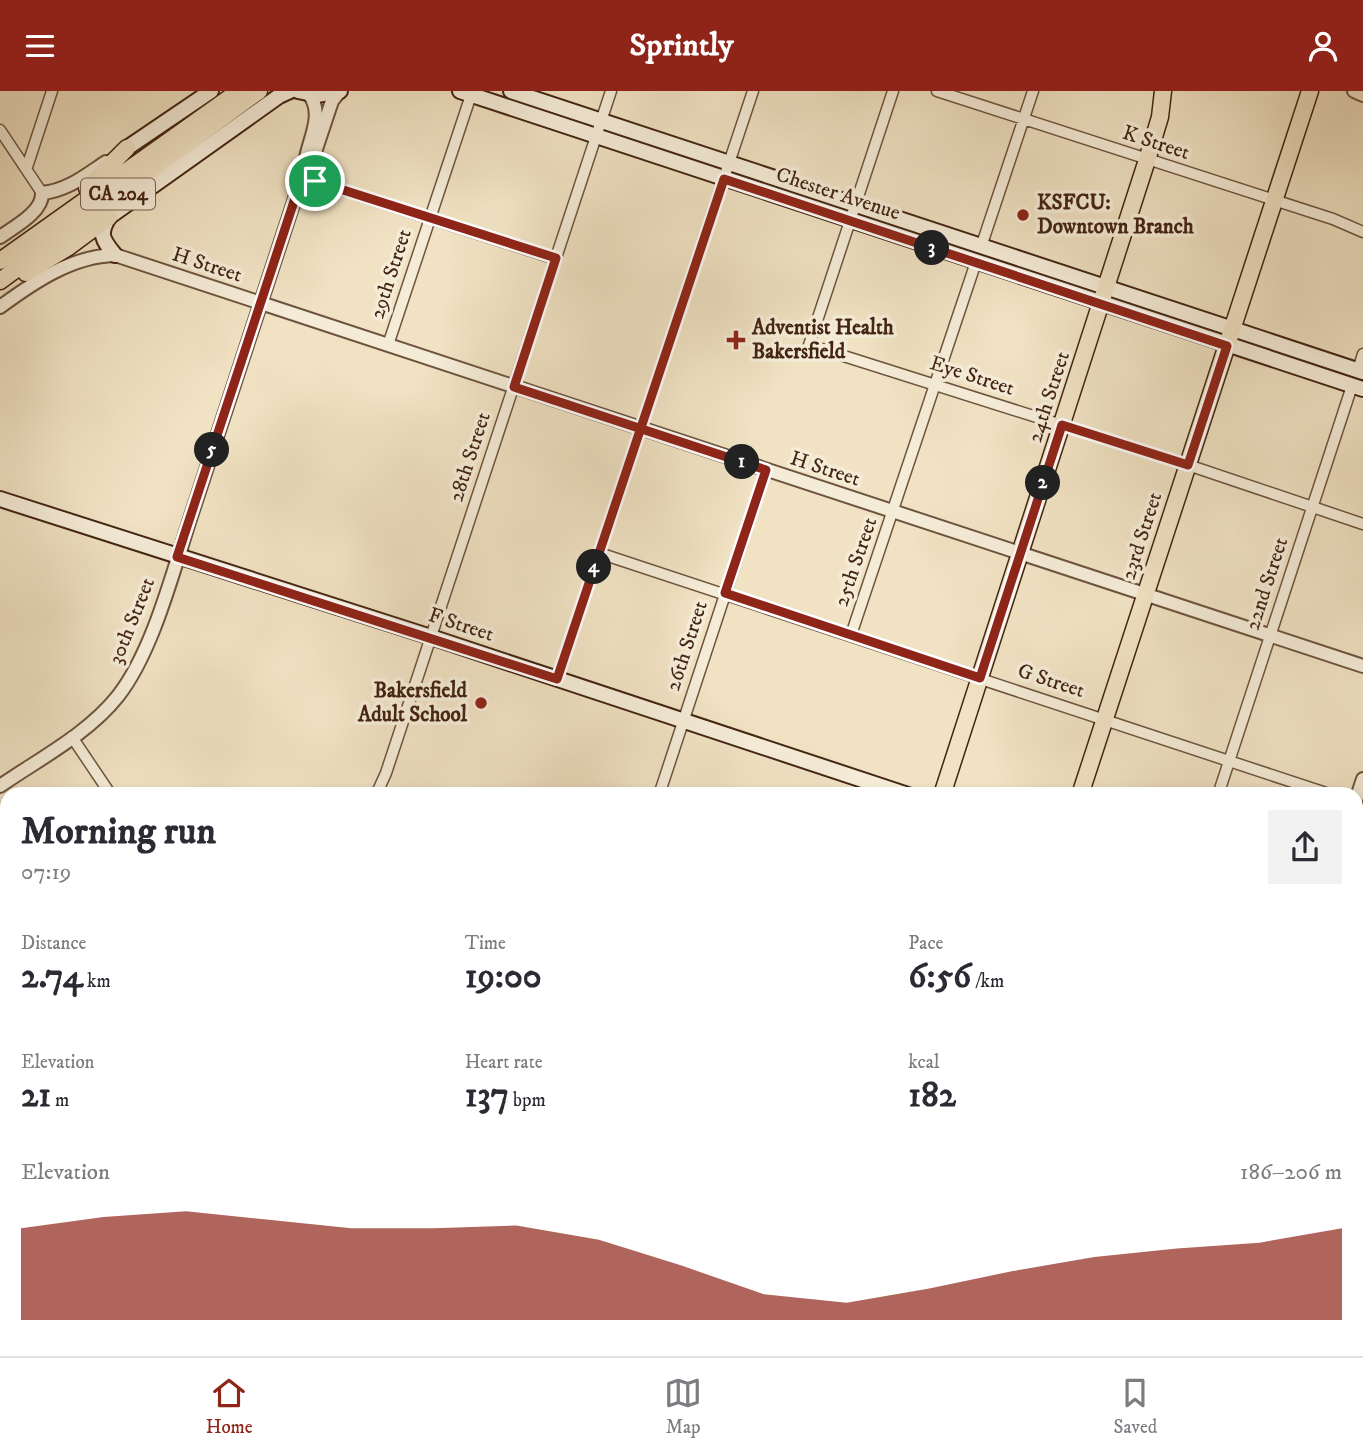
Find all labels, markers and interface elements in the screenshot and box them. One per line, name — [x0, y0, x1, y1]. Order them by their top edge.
text: Sprintly — [629, 26, 734, 66]
icon: menu — [21, 27, 59, 65]
icon: person — [1304, 27, 1342, 65]
street label: K Street — [1119, 120, 1193, 166]
pin — [285, 151, 345, 211]
icon: arrive — [296, 162, 334, 200]
street label: Chester Avenue — [773, 162, 904, 226]
road number: CA 204 — [81, 179, 155, 209]
place label: KSFCU: Downtown Branch — [1037, 190, 1195, 240]
marker: KSFCU: Downtown Branch — [1015, 207, 1031, 223]
street label: 29th Street — [364, 226, 418, 322]
pin: 3 — [914, 231, 950, 265]
text: 3 — [928, 236, 935, 259]
street label: H Street — [169, 242, 245, 289]
place label: Adventist Health Bakersfield — [751, 315, 895, 365]
marker: Adventist Health Bakersfield — [726, 330, 746, 350]
street label: 24th Street — [1022, 348, 1076, 446]
street label: Eye Street — [926, 350, 1018, 402]
street label: 28th Street — [443, 409, 497, 505]
pin: 5 — [194, 433, 230, 467]
text: 5 — [207, 438, 216, 461]
pin: 1 — [724, 445, 760, 479]
street label: H Street — [787, 446, 863, 493]
text: 1 — [738, 450, 745, 473]
pin: 2 — [1026, 465, 1060, 501]
text: 2 — [1038, 471, 1047, 494]
street label: 23rd Street — [1116, 489, 1168, 583]
street label: 25th Street — [829, 514, 883, 610]
street label: 22nd Street — [1240, 534, 1294, 634]
pin: 4 — [576, 549, 612, 585]
text: 4 — [588, 555, 599, 578]
street label: 30th Street — [103, 574, 161, 668]
street label: 26th Street — [660, 597, 714, 694]
street label: F Street — [425, 602, 497, 648]
street label: G Street — [1014, 658, 1088, 704]
place label: Bakersfield Adult School — [357, 678, 468, 728]
marker: Bakersfield Adult School — [473, 695, 489, 711]
text: Morning run — [21, 808, 216, 856]
button: share — [1268, 810, 1342, 884]
text: 07:19 — [21, 858, 71, 887]
text: Distance — [21, 932, 86, 955]
text: Time — [465, 932, 506, 955]
text: Pace — [908, 932, 943, 955]
text: 2.74 — [21, 955, 83, 999]
text: 19:00 — [465, 955, 542, 999]
text: 6:56 — [908, 955, 971, 999]
text: km — [83, 970, 111, 993]
text: /km — [971, 970, 1004, 993]
text: Elevation — [21, 1051, 95, 1074]
text: Heart rate — [465, 1051, 543, 1074]
text: kcal — [908, 1051, 940, 1074]
text: 21 — [21, 1074, 51, 1118]
text: 137 — [465, 1074, 509, 1118]
text: 182 — [908, 1074, 956, 1118]
text: m — [51, 1089, 69, 1112]
text: bpm — [509, 1089, 546, 1112]
text: Elevation — [21, 1158, 110, 1187]
text: 186–206 m — [1240, 1158, 1342, 1187]
tab: Home — [206, 1374, 253, 1439]
tab: Map — [664, 1374, 702, 1439]
tab: Saved — [1114, 1374, 1157, 1439]

